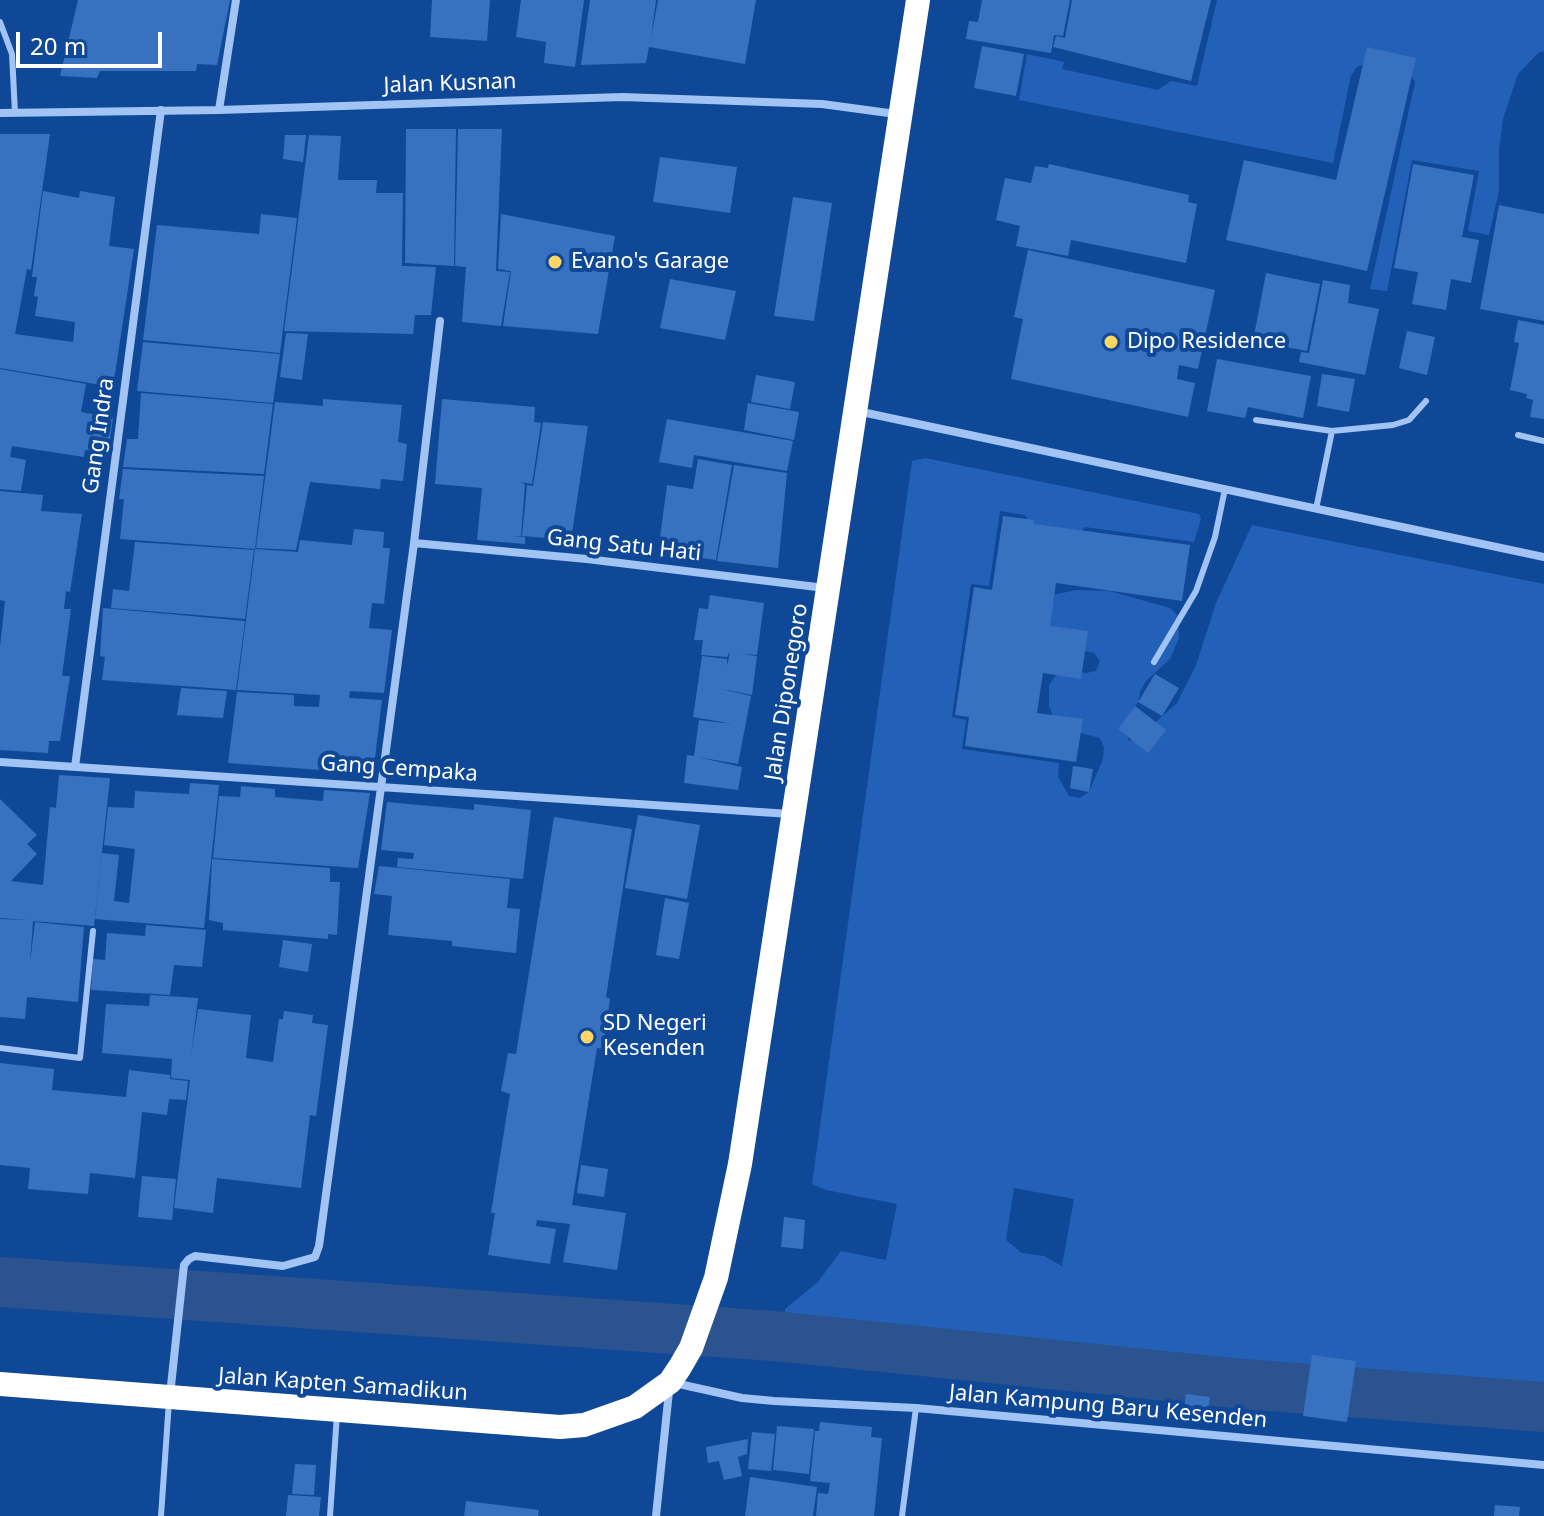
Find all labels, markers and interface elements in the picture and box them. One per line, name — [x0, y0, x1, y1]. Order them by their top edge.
scale bar — [20, 16, 166, 66]
text: 20 m — [30, 29, 86, 62]
street label: Jalan Kusnan — [383, 68, 517, 100]
place label: Evano's Garage — [571, 249, 729, 275]
marker: Evano's Garage — [546, 253, 564, 271]
place label: Dipo Residence — [1127, 329, 1286, 355]
marker: Dipo Residence — [1102, 333, 1120, 351]
street label: Gang Indra — [78, 376, 120, 496]
street label: Gang Satu Hati — [545, 525, 703, 567]
street label: Jalan Diponegoro — [760, 602, 814, 782]
street label: Gang Cempaka — [319, 750, 479, 788]
place label: SD Negeri Kesenden — [603, 1011, 707, 1062]
marker: SD Negeri Kesenden — [578, 1028, 596, 1046]
street label: Jalan Kapten Samadikun — [217, 1363, 469, 1407]
street label: Jalan Kampung Baru Kesenden — [948, 1380, 1268, 1434]

